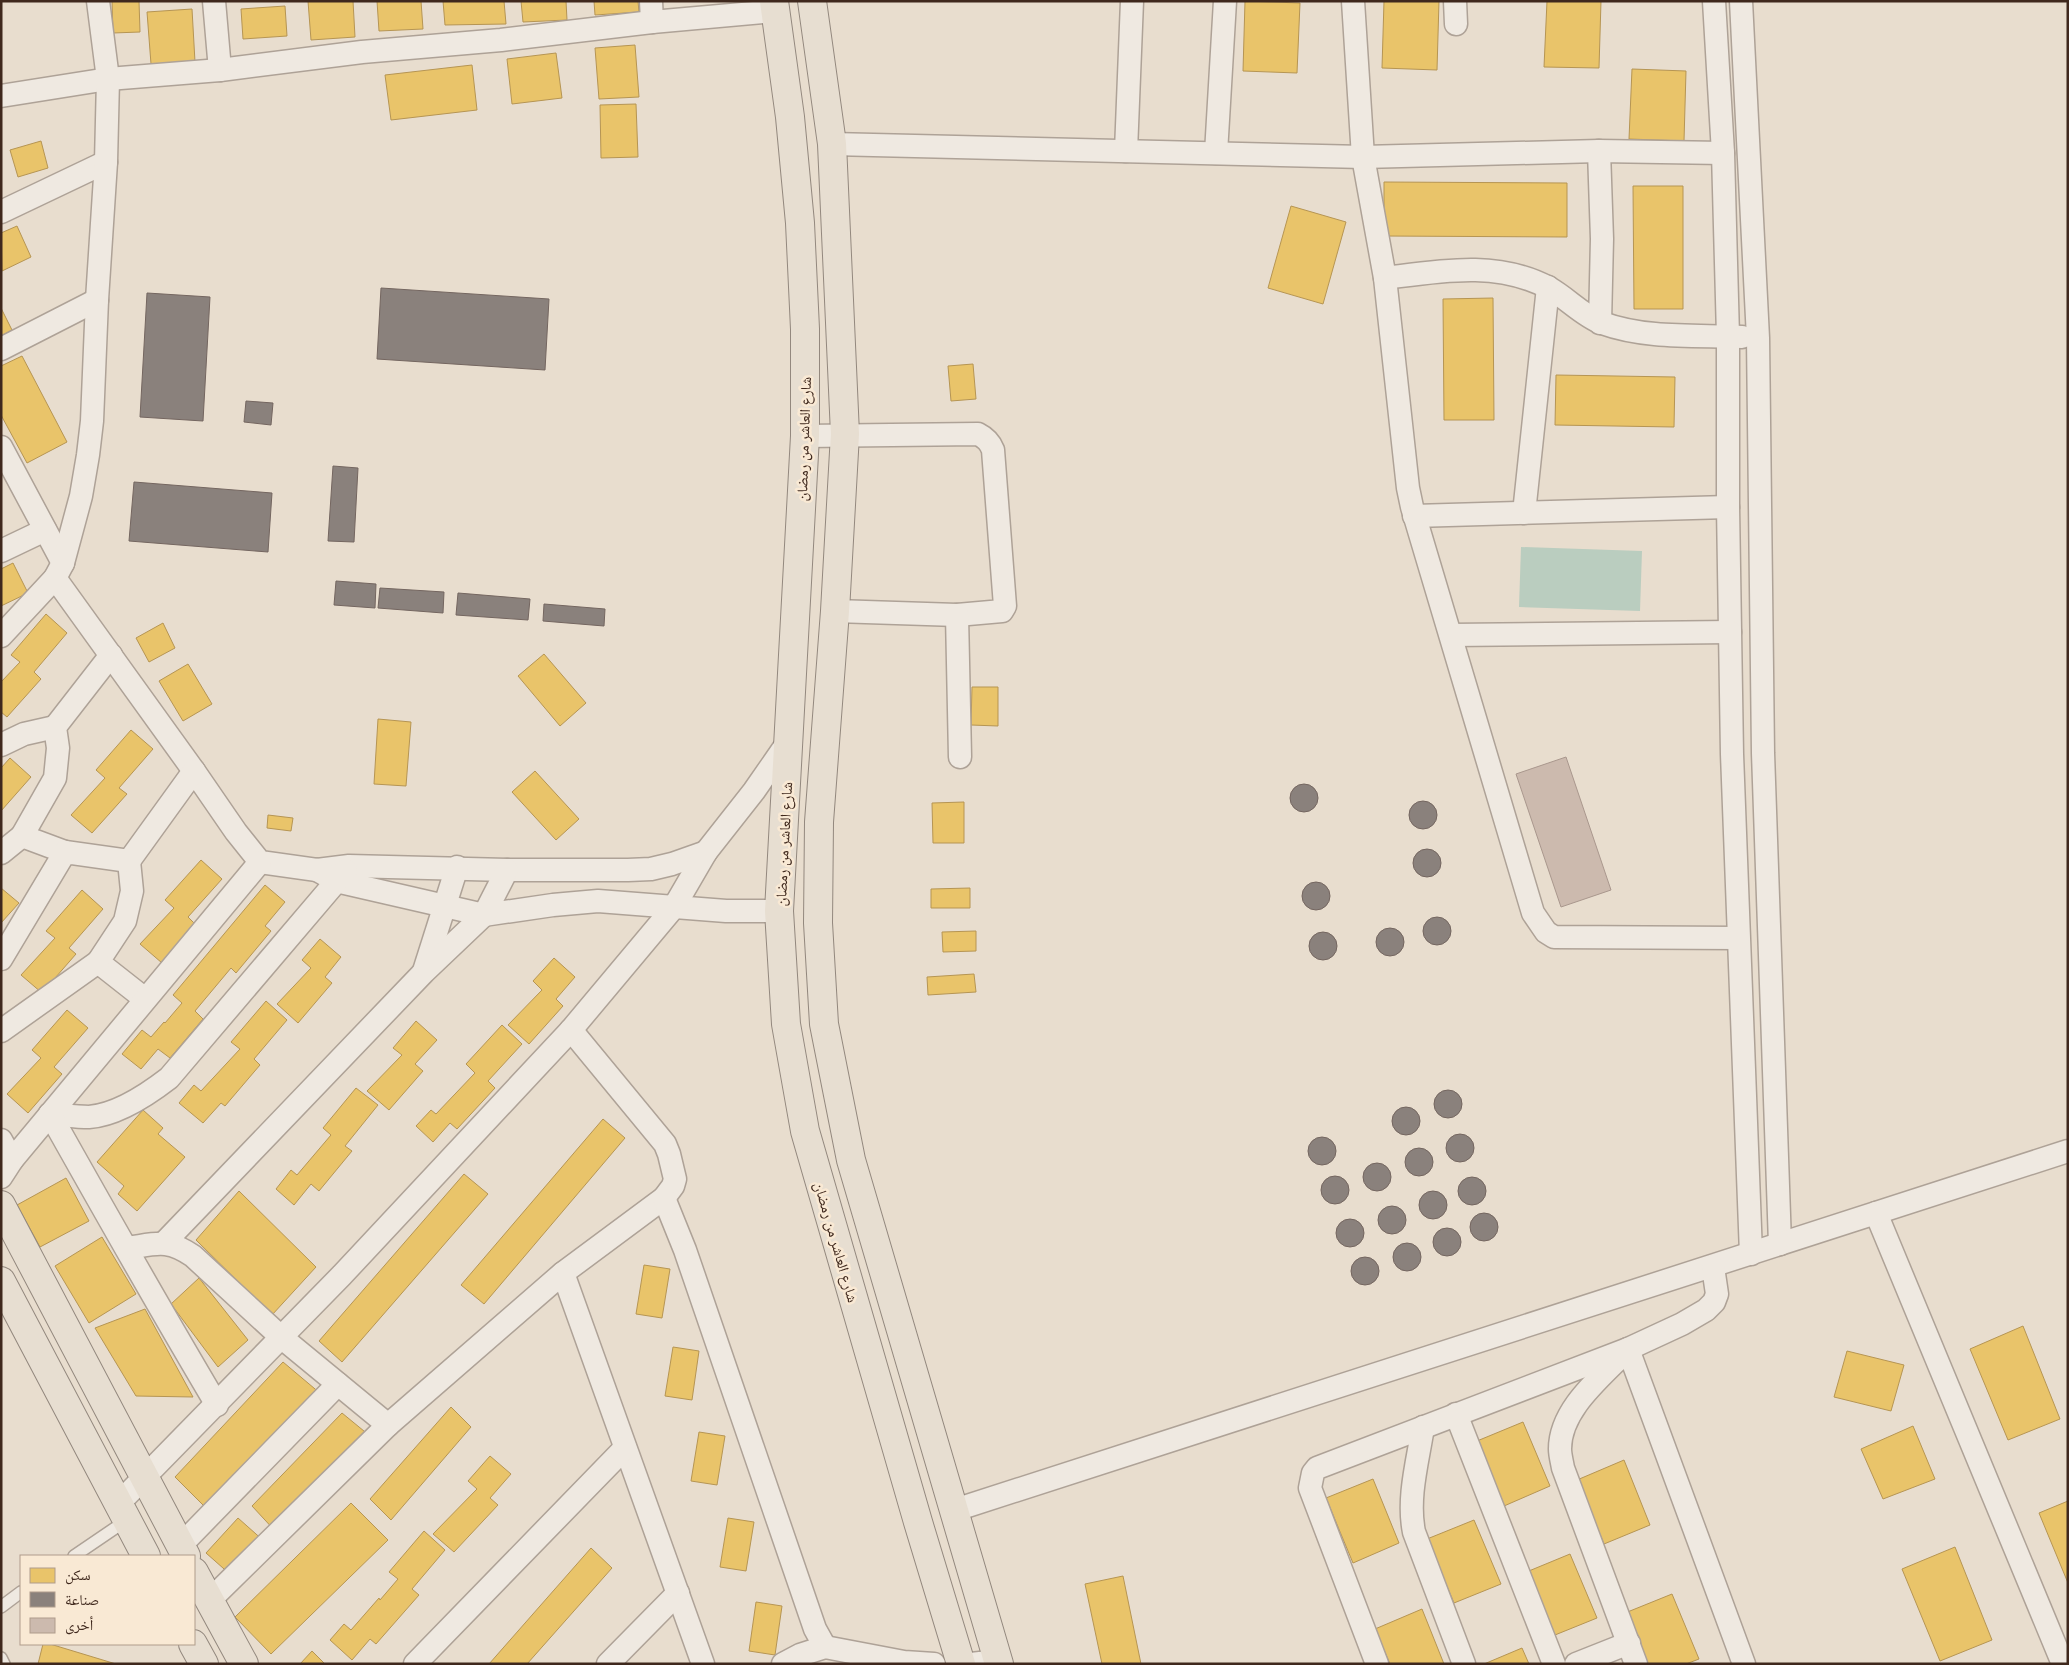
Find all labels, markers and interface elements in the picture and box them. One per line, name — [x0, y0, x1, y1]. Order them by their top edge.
street label: شارع العاشر من رمضان — [791, 376, 816, 502]
street label: شارع العاشر من رمضان — [770, 781, 797, 907]
street label: شارع العاشر من رمضان — [809, 1179, 864, 1305]
legend — [20, 1555, 195, 1645]
text: سكن — [65, 1564, 91, 1585]
text: صناعة — [65, 1589, 99, 1609]
text: أخرى — [65, 1614, 94, 1635]

